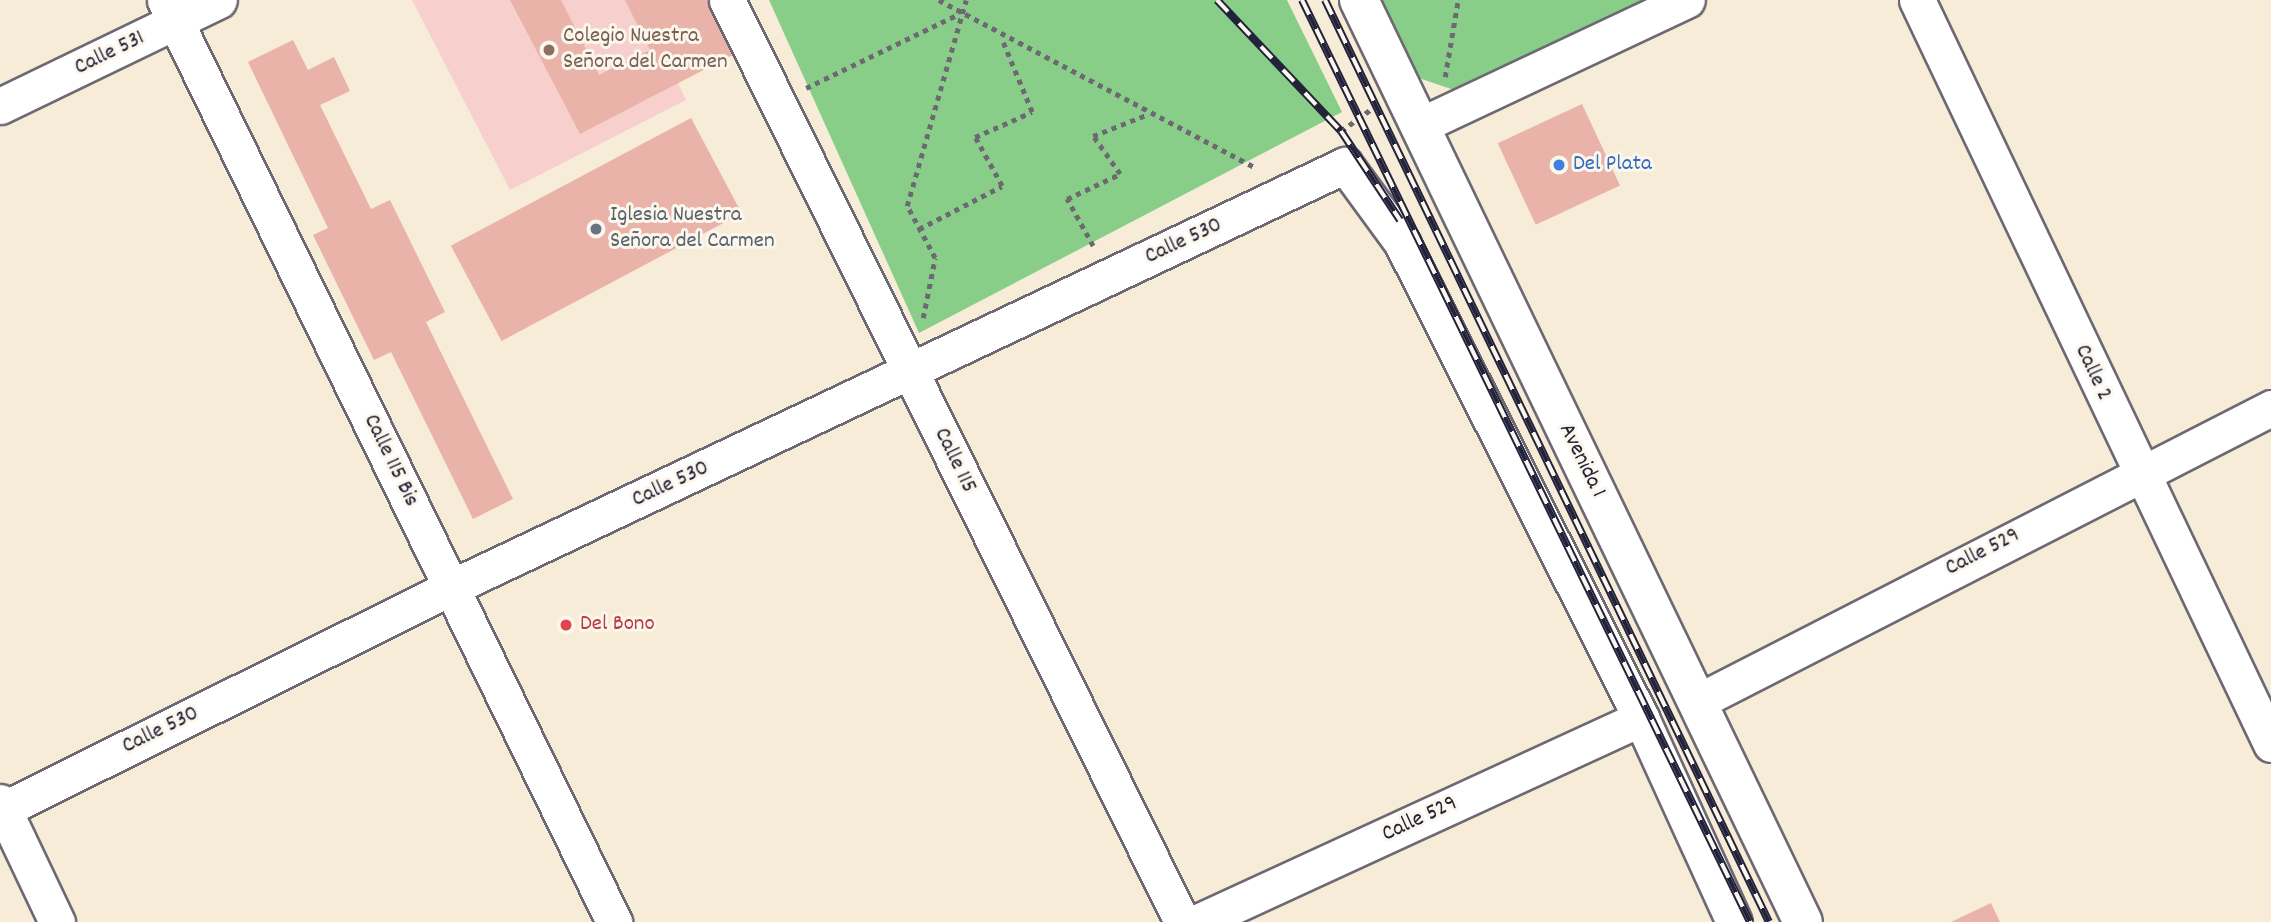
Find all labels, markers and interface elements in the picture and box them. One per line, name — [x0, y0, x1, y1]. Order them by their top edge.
place label: Colegio Nuestra Señora del Carmen — [563, 23, 728, 77]
street label: Calle 531 — [71, 25, 149, 83]
marker: Colegio Nuestra Señora del Carmen — [541, 42, 557, 58]
place label: Del Plata — [1573, 151, 1652, 179]
marker: Del Plata — [1551, 157, 1567, 173]
place label: Iglesia Nuestra Señora del Carmen — [610, 202, 775, 256]
street label: Calle 530 — [1141, 212, 1227, 272]
marker: Iglesia Nuestra Señora del Carmen — [588, 221, 604, 237]
street label: Calle 2 — [2067, 341, 2117, 405]
street label: Calle 115 Bis — [356, 410, 424, 512]
street label: Avenida 1 — [1551, 419, 1611, 503]
street label: Calle 115 — [926, 424, 982, 498]
street label: Calle 530 — [628, 455, 714, 515]
street label: Calle 529 — [1941, 523, 2025, 583]
place label: Del Bono — [580, 611, 655, 639]
marker: Del Bono — [558, 617, 574, 633]
street label: Calle 530 — [118, 701, 204, 761]
street label: Calle 529 — [1378, 791, 1462, 849]

